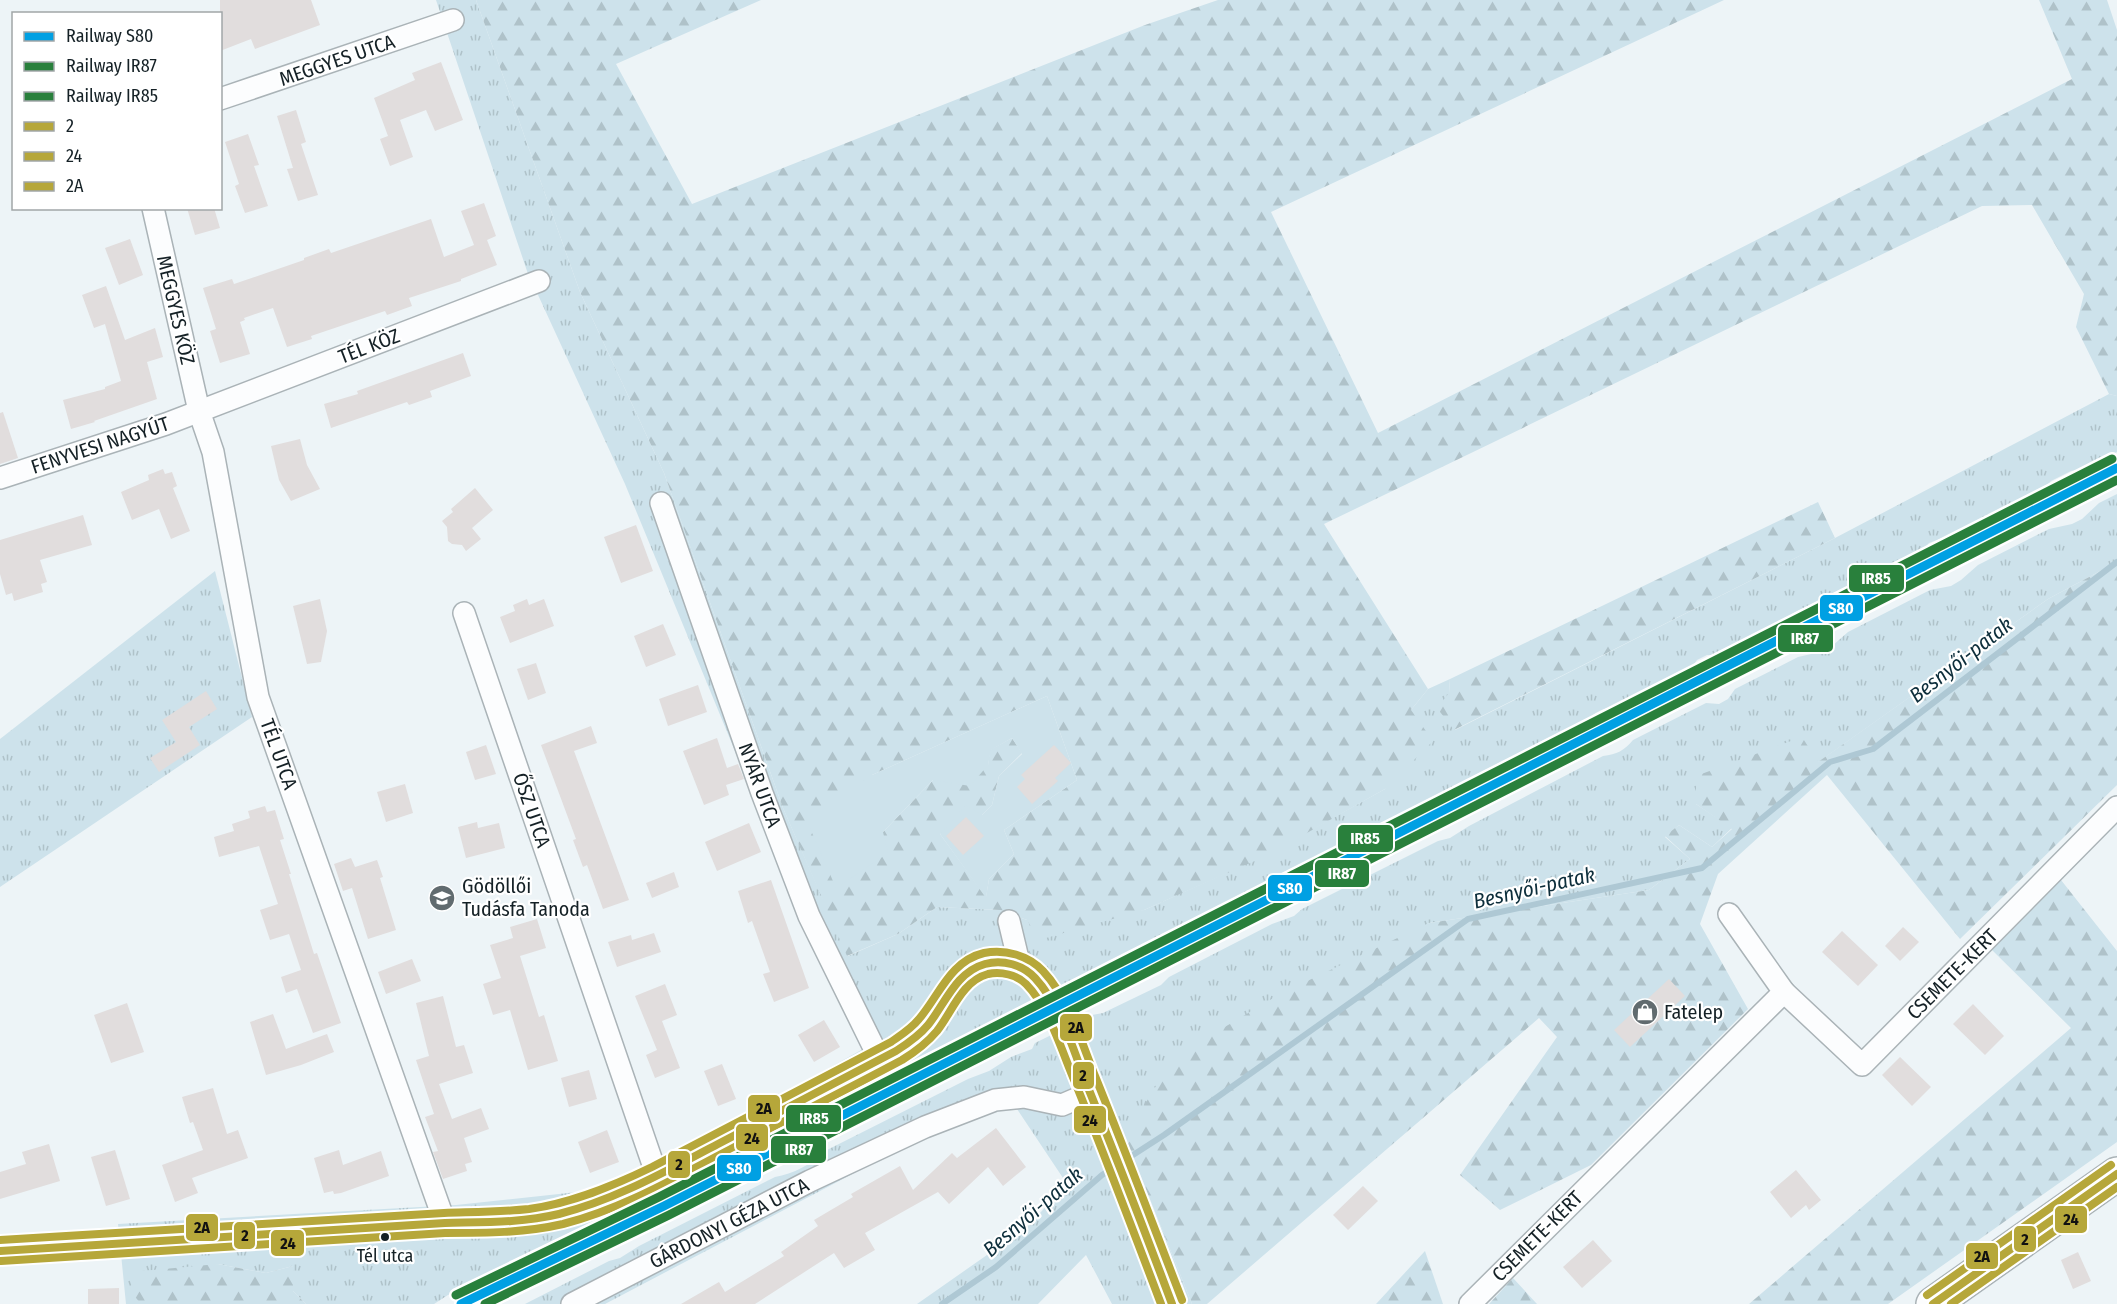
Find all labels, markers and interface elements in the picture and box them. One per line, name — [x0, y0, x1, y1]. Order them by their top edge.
legend — [12, 12, 222, 210]
text: Railway S80 — [66, 25, 153, 47]
street label: MEGGYES UTCA — [276, 29, 398, 91]
text: Railway IR87 — [66, 55, 157, 77]
text: Railway IR85 — [66, 85, 158, 107]
text: 2 — [66, 115, 74, 137]
text: 24 — [66, 145, 83, 167]
text: 2A — [66, 175, 84, 197]
street label: MEGGYES KÖZ — [152, 253, 200, 367]
street label: TÉL KÖZ — [335, 323, 403, 369]
street label: FENYVESI NAGYÚT — [28, 411, 173, 479]
line badge: IR85 — [1848, 564, 1905, 593]
text: IR85 — [1861, 569, 1891, 588]
line badge: S80 — [1819, 594, 1864, 622]
text: S80 — [1828, 599, 1854, 618]
water label: Besnyői-patak — [1904, 612, 2018, 708]
line badge: IR87 — [1777, 624, 1834, 653]
text: IR87 — [1791, 629, 1819, 648]
street label: TÉL UTCA — [255, 716, 303, 793]
street label: NYÁR UTCA — [734, 739, 787, 831]
street label: ŐSZ UTCA — [508, 769, 557, 851]
line badge: IR85 — [1337, 824, 1394, 853]
text: IR85 — [1350, 829, 1380, 848]
line badge: IR87 — [1314, 859, 1370, 888]
water label: Besnyői-patak — [1471, 861, 1597, 915]
text: IR87 — [1328, 864, 1356, 883]
place label: Gödöllői Tudásfa Tanoda — [462, 874, 590, 921]
line badge: S80 — [1267, 874, 1313, 902]
text: S80 — [1277, 879, 1303, 898]
school or university icon: Gödöllői Tudásfa Tanoda — [427, 883, 457, 913]
street label: CSEMETE-KERT — [1902, 923, 2003, 1024]
shop icon: Fatelep — [1630, 997, 1660, 1027]
place label: Fatelep — [1664, 1000, 1723, 1024]
line badge: 2A — [1059, 1013, 1093, 1042]
text: 2A — [1067, 1018, 1084, 1037]
line badge: 2 — [1072, 1061, 1095, 1090]
text: 2 — [1078, 1066, 1087, 1085]
line badge: 2A — [747, 1094, 781, 1123]
text: 2A — [755, 1099, 772, 1118]
line badge: IR85 — [785, 1104, 842, 1133]
line badge: 24 — [1073, 1105, 1107, 1134]
text: IR85 — [799, 1109, 829, 1128]
text: 24 — [1081, 1111, 1098, 1130]
line badge: 24 — [735, 1123, 769, 1152]
text: 24 — [743, 1129, 760, 1148]
line badge: IR87 — [770, 1135, 827, 1164]
text: IR87 — [785, 1140, 813, 1159]
line badge: 2 — [667, 1150, 691, 1179]
line badge: S80 — [716, 1154, 762, 1182]
text: 2 — [674, 1155, 683, 1174]
text: S80 — [726, 1159, 752, 1178]
water label: Besnyői-patak — [978, 1161, 1088, 1263]
street label: GÁRDONYI GÉZA UTCA — [645, 1172, 813, 1274]
street label: CSEMETE-KERT — [1487, 1185, 1588, 1286]
line badge: 24 — [2054, 1205, 2088, 1234]
text: 24 — [2062, 1210, 2079, 1229]
line badge: 2A — [185, 1213, 219, 1242]
text: 2A — [193, 1218, 210, 1237]
line badge: 2 — [233, 1221, 256, 1250]
line badge: 2 — [2013, 1225, 2037, 1253]
text: 2 — [240, 1226, 249, 1245]
line badge: 24 — [270, 1229, 305, 1257]
text: 2 — [2020, 1230, 2029, 1249]
marker: Tél utca — [379, 1231, 391, 1243]
text: 24 — [279, 1234, 296, 1253]
line badge: 2A — [1965, 1242, 1999, 1270]
place label: Tél utca — [357, 1245, 413, 1267]
text: 2A — [1973, 1247, 1990, 1266]

